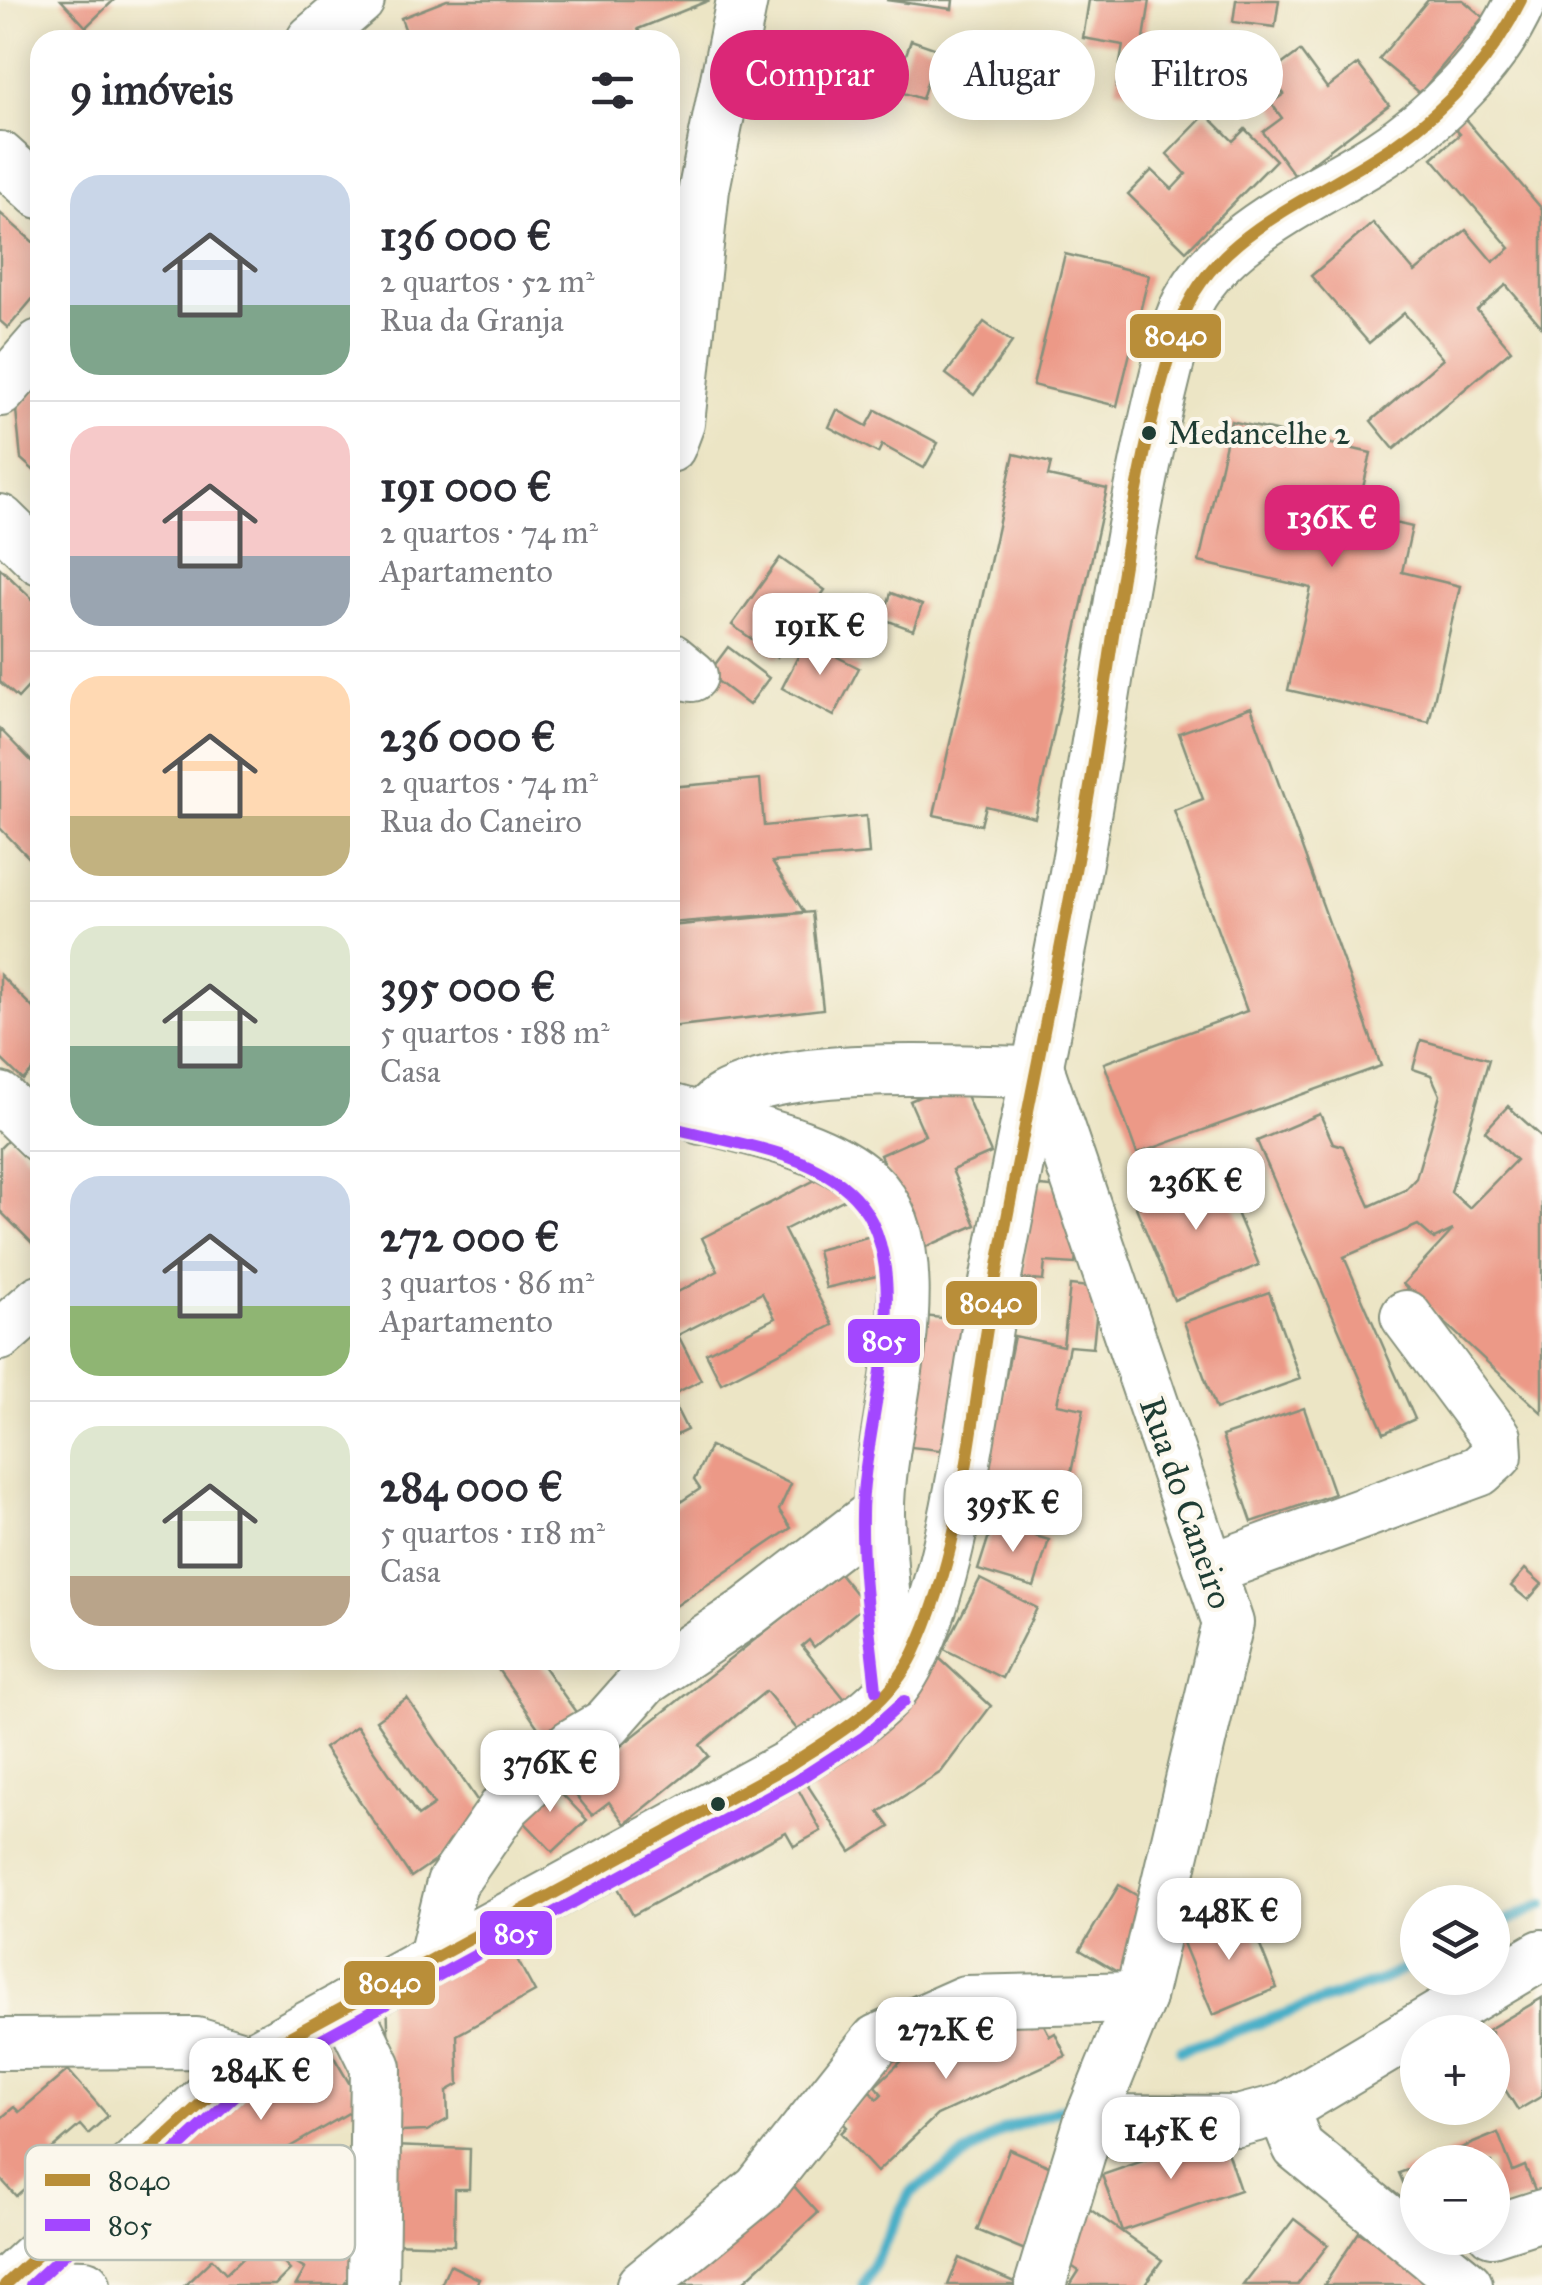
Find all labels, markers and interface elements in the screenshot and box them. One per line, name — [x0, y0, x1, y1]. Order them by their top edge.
chip: Comprar — [710, 30, 909, 120]
chip: Alugar — [929, 30, 1095, 120]
chip: Filtros — [1115, 30, 1283, 120]
icon: filters — [585, 63, 640, 118]
text: 9 imóveis — [70, 64, 233, 116]
text: 136 000 € — [380, 210, 552, 262]
icon: home — [150, 215, 270, 335]
text: 2 quartos · 52 m² — [380, 262, 594, 301]
text: Rua da Granja — [380, 301, 564, 340]
line badge: 8040 — [1128, 312, 1223, 360]
text: 8040 — [1144, 318, 1208, 353]
place label: Medancelhe 2 — [1168, 414, 1350, 453]
marker: Medancelhe 2 — [1139, 423, 1159, 443]
text: 191 000 € — [380, 461, 552, 513]
icon: home — [150, 466, 270, 586]
pin: 136K € — [1251, 485, 1413, 570]
text: 136K € — [1287, 498, 1377, 537]
text: 2 quartos · 74 m² — [380, 513, 598, 552]
text: Apartamento — [380, 552, 553, 591]
pin: 191K € — [739, 593, 901, 678]
text: 191K € — [775, 606, 866, 645]
text: 236 000 € — [380, 711, 556, 763]
icon: home — [150, 716, 270, 836]
text: 2 quartos · 74 m² — [380, 763, 598, 802]
text: Rua do Caneiro — [380, 802, 582, 841]
text: 395 000 € — [380, 961, 556, 1013]
icon: home — [150, 966, 270, 1086]
text: 5 quartos · 188 m² — [380, 1013, 610, 1052]
text: Casa — [380, 1052, 441, 1091]
pin: 236K € — [1115, 1148, 1277, 1233]
text: 236K € — [1149, 1161, 1243, 1200]
text: 272 000 € — [380, 1211, 560, 1263]
icon: home — [150, 1216, 270, 1336]
text: 3 quartos · 86 m² — [380, 1263, 594, 1302]
line badge: 8040 — [944, 1279, 1039, 1327]
text: 8040 — [959, 1285, 1023, 1320]
text: Apartamento — [380, 1302, 553, 1341]
line badge: 805 — [846, 1317, 922, 1365]
text: 805 — [862, 1323, 906, 1358]
street label: Rua do Caneiro — [1130, 1392, 1242, 1614]
text: 284 000 € — [380, 1461, 563, 1513]
icon: home — [150, 1466, 270, 1586]
pin: 395K € — [932, 1470, 1094, 1555]
text: 395K € — [966, 1483, 1060, 1522]
text: 5 quartos · 118 m² — [380, 1513, 605, 1552]
text: Casa — [380, 1552, 441, 1591]
pin: 376K € — [469, 1730, 631, 1815]
text: 376K € — [502, 1743, 598, 1782]
unlabelled marker — [708, 1794, 728, 1814]
pin: 248K € — [1148, 1878, 1310, 1963]
map controls — [1400, 1885, 1510, 2255]
button: layers — [1400, 1885, 1510, 1995]
text: 248K € — [1179, 1891, 1279, 1930]
line badge: 805 — [478, 1909, 554, 1957]
text: 805 — [494, 1916, 538, 1951]
line badge: 8040 — [342, 1959, 437, 2007]
text: 8040 — [358, 1965, 422, 2000]
pin: 272K € — [865, 1997, 1027, 2082]
text: 272K € — [898, 2010, 994, 2049]
button: + — [1400, 2015, 1510, 2125]
pin: 284K € — [180, 2038, 342, 2123]
text: 284K € — [211, 2051, 311, 2090]
pin: 145K € — [1090, 2097, 1252, 2182]
text: 145K € — [1124, 2110, 1218, 2149]
legend — [25, 2145, 355, 2260]
button: − — [1400, 2145, 1510, 2255]
text: 8040 — [108, 2163, 171, 2198]
text: 805 — [108, 2208, 152, 2243]

